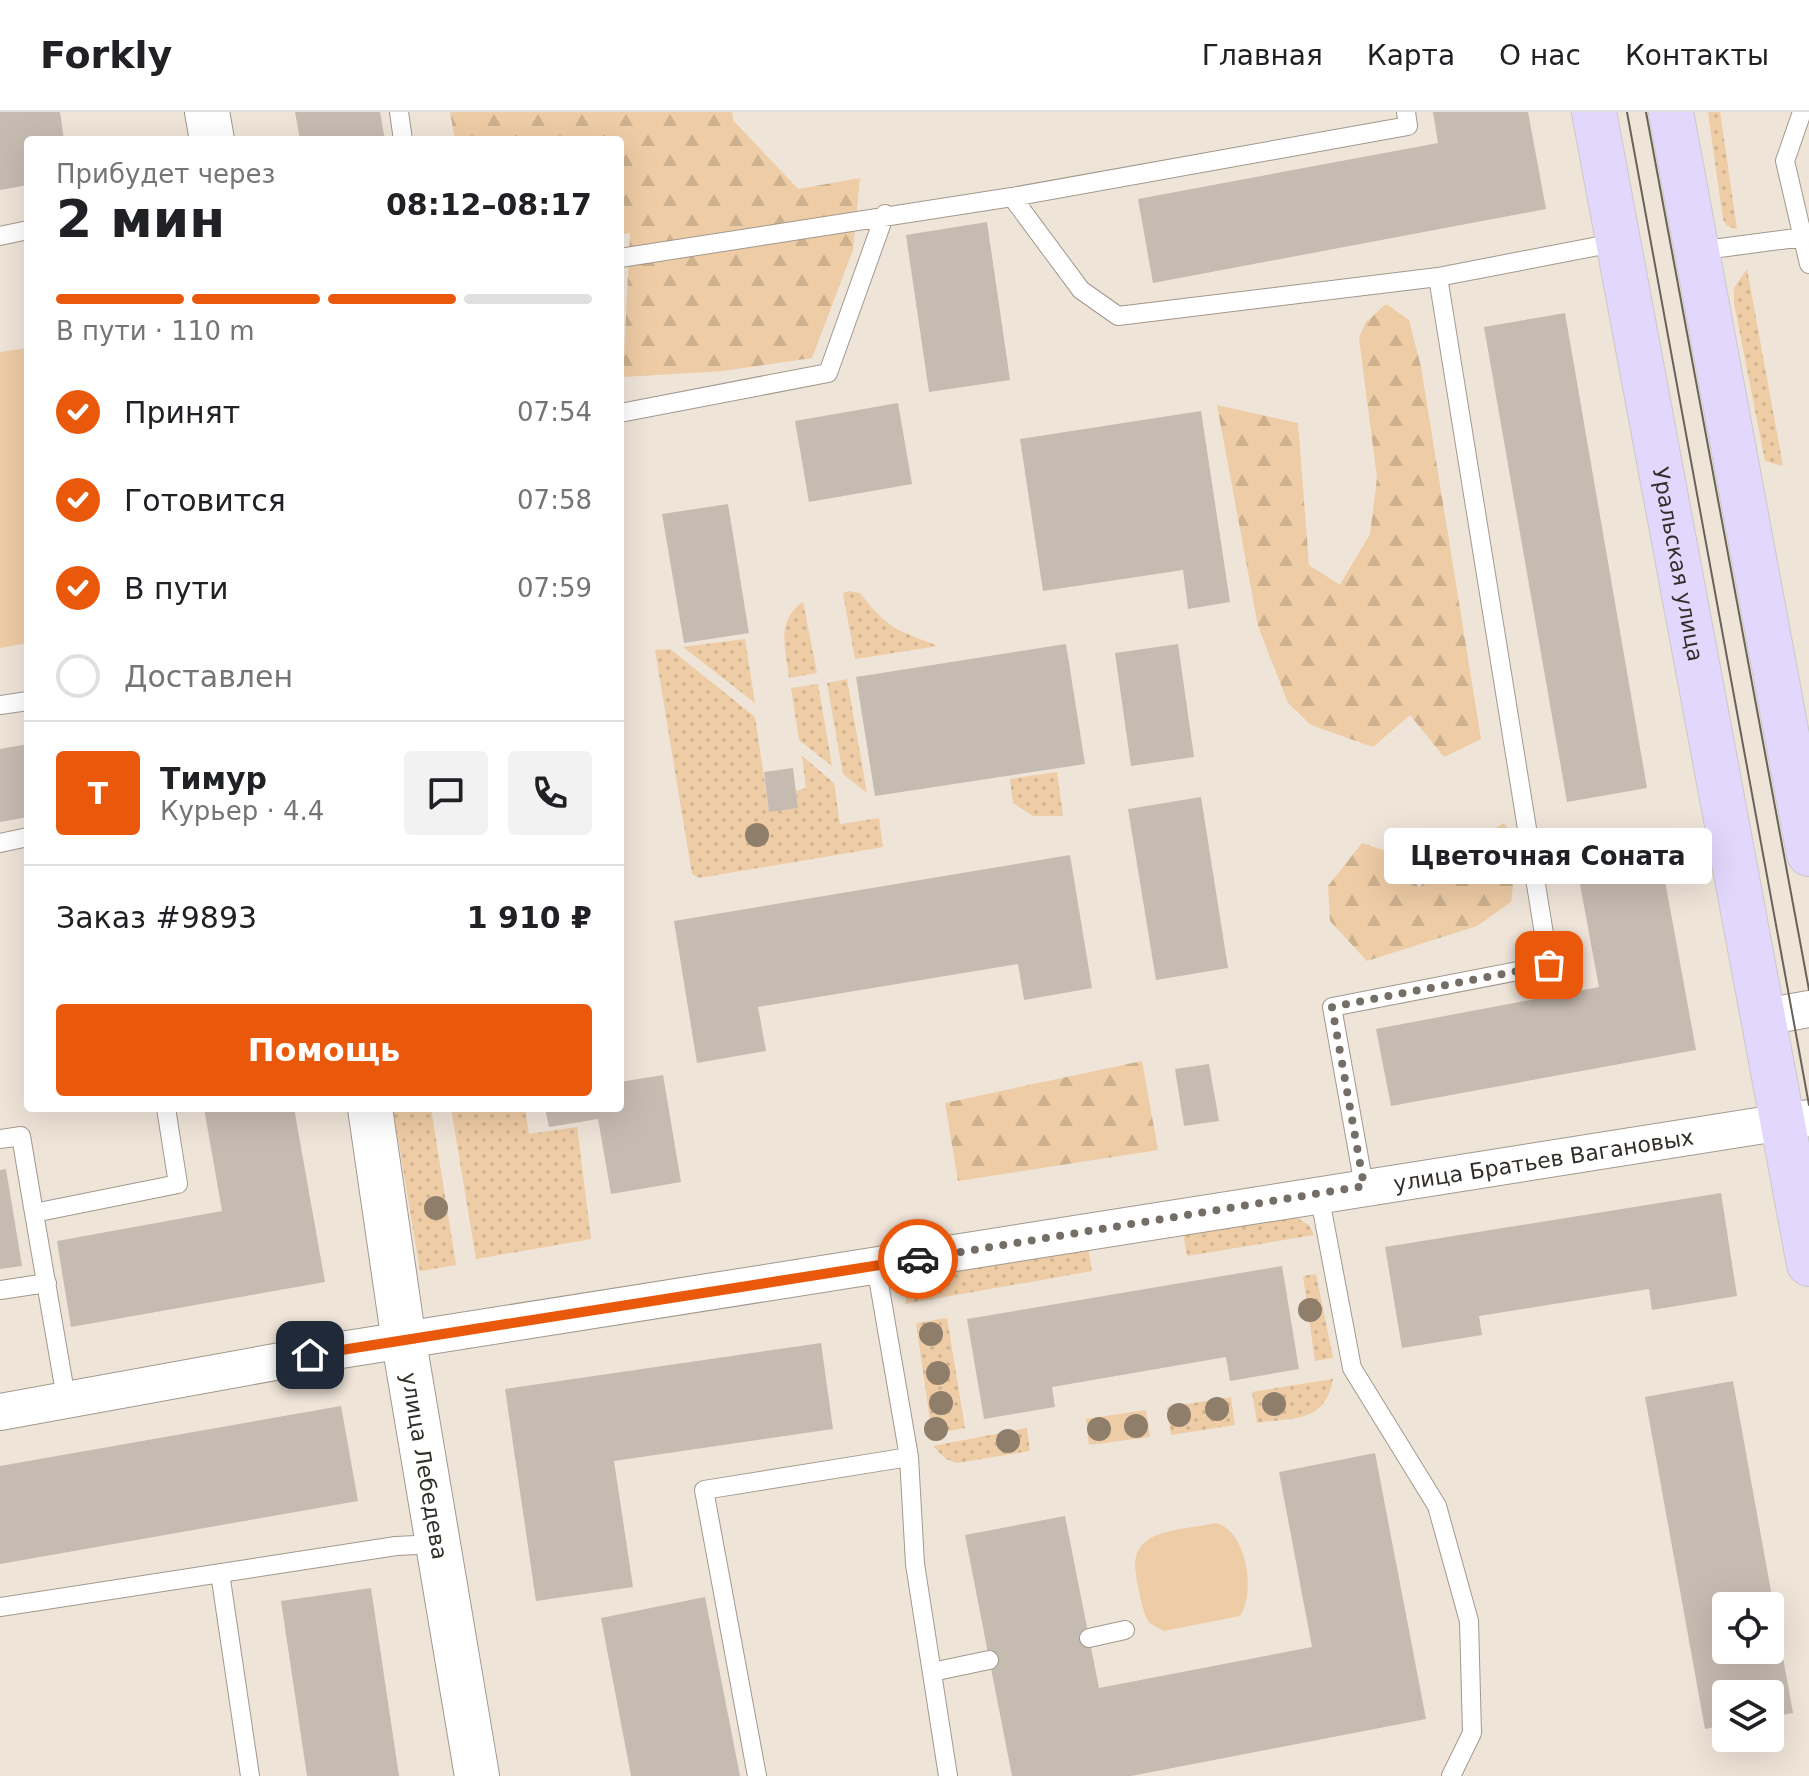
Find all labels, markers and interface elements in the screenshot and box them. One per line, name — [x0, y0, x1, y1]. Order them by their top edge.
text: Forkly — [40, 33, 172, 77]
text: Главная — [1202, 39, 1323, 72]
text: Карта — [1367, 39, 1455, 72]
text: О нас — [1499, 39, 1581, 72]
text: Контакты — [1625, 39, 1769, 72]
text: Прибудет через — [56, 159, 275, 189]
text: 08:12–08:17 — [386, 187, 592, 222]
text: 2 мин — [56, 189, 225, 249]
text: В пути · 110 m — [56, 316, 255, 346]
icon: check — [56, 390, 100, 434]
text: Принят — [124, 395, 240, 430]
text: 07:54 — [517, 397, 592, 427]
street label: Уральская улица — [1648, 465, 1709, 663]
icon: check — [56, 478, 100, 522]
text: Готовится — [124, 483, 286, 518]
text: 07:58 — [517, 485, 592, 515]
icon: check — [56, 566, 100, 610]
text: В пути — [124, 571, 228, 606]
text: 07:59 — [517, 573, 592, 603]
text: Доставлен — [124, 659, 293, 694]
button: chat — [404, 751, 488, 835]
button: phone — [508, 751, 592, 835]
text: Тимур — [160, 761, 267, 796]
text: Т — [88, 776, 108, 811]
text: Курьер · 4.4 — [160, 796, 324, 826]
callout: Цветочная Соната — [1385, 829, 1713, 885]
text: Цветочная Соната — [1410, 841, 1686, 871]
text: Заказ #9893 — [56, 900, 257, 935]
text: 1 910 ₽ — [467, 900, 592, 935]
pin — [1515, 931, 1583, 999]
icon: bag — [1527, 943, 1571, 987]
button: Помощь — [56, 1004, 592, 1096]
street label: улица Братьев Вагановых — [1392, 1124, 1695, 1196]
courier — [878, 1219, 958, 1299]
icon: car — [896, 1237, 940, 1281]
pin — [276, 1321, 344, 1389]
icon: home — [288, 1333, 332, 1377]
street label: улица Лебедева — [397, 1370, 453, 1561]
map controls — [1712, 1592, 1784, 1752]
button: locate — [1712, 1592, 1784, 1664]
button: layers — [1712, 1680, 1784, 1752]

